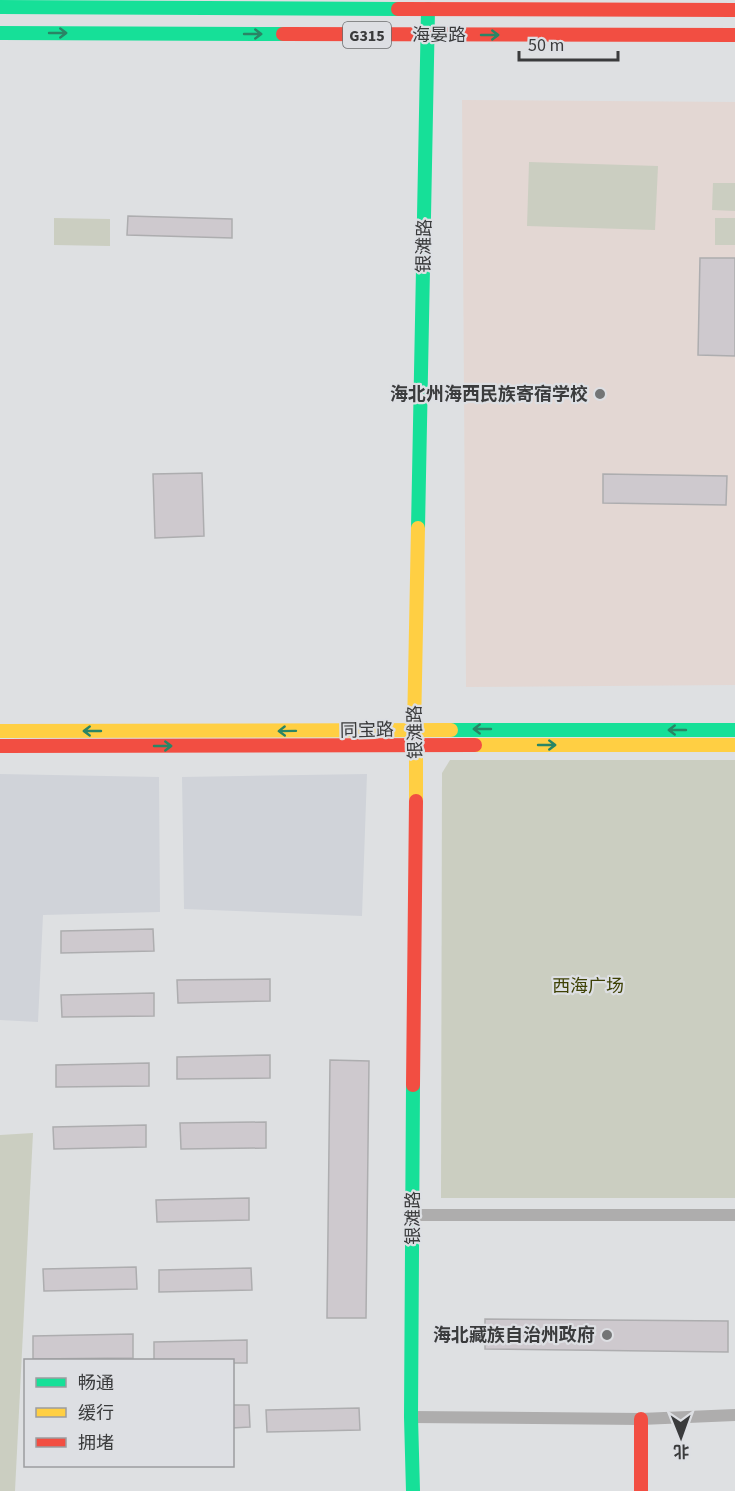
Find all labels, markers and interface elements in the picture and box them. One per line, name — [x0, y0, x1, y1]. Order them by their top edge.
road number: G315 — [343, 22, 391, 48]
street label: 海晏路 — [412, 23, 466, 48]
scale bar — [519, 24, 618, 62]
one-way arrow — [48, 27, 68, 39]
one-way arrow — [243, 28, 263, 40]
one-way arrow — [480, 29, 500, 41]
text: 50 m — [528, 33, 564, 58]
street label: 银滩路 — [412, 219, 437, 273]
place label: 海北州海西民族寄宿学校 — [390, 382, 588, 407]
marker: 海北州海西民族寄宿学校 — [593, 387, 607, 401]
street label: 银滩路 — [403, 705, 428, 759]
street label: 同宝路 — [340, 718, 394, 743]
one-way arrow — [472, 723, 492, 735]
one-way arrow — [667, 724, 687, 736]
one-way arrow — [82, 725, 102, 737]
one-way arrow — [277, 725, 297, 737]
one-way arrow — [537, 739, 557, 751]
one-way arrow — [153, 740, 173, 752]
park label: 西海广场 — [552, 974, 624, 999]
street label: 银滩路 — [401, 1191, 426, 1245]
place label: 海北藏族自治州政府 — [433, 1323, 595, 1348]
marker: 海北藏族自治州政府 — [600, 1328, 614, 1342]
legend — [24, 1359, 234, 1467]
text: 畅通 — [78, 1371, 114, 1396]
text: 缓行 — [78, 1401, 114, 1426]
north arrow — [651, 1407, 711, 1467]
text: 拥堵 — [78, 1431, 114, 1456]
text: 北 — [673, 1440, 689, 1462]

